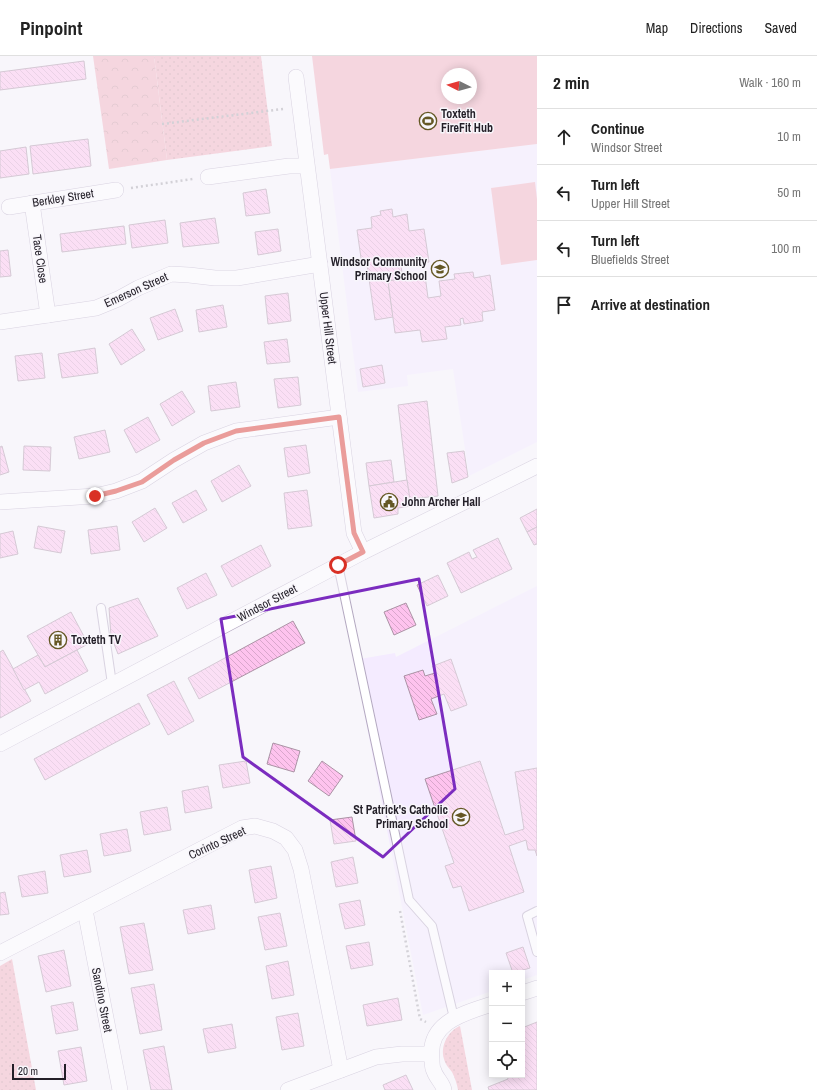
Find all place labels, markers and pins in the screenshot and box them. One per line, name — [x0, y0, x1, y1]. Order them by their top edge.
place label: Toxteth FireFit Hub — [441, 106, 493, 136]
sports icon: Toxteth FireFit Hub — [418, 111, 438, 131]
place label: Windsor Community Primary School — [331, 254, 428, 284]
school or university icon: Windsor Community Primary School — [430, 259, 450, 279]
public building icon: John Archer Hall — [379, 492, 399, 512]
place label: John Archer Hall — [402, 494, 481, 510]
building icon: Toxteth TV — [48, 630, 68, 650]
place label: Toxteth TV — [71, 632, 122, 648]
place label: St Patrick's Catholic Primary School — [353, 802, 449, 832]
school or university icon: St Patrick's Catholic Primary School — [451, 807, 471, 827]

